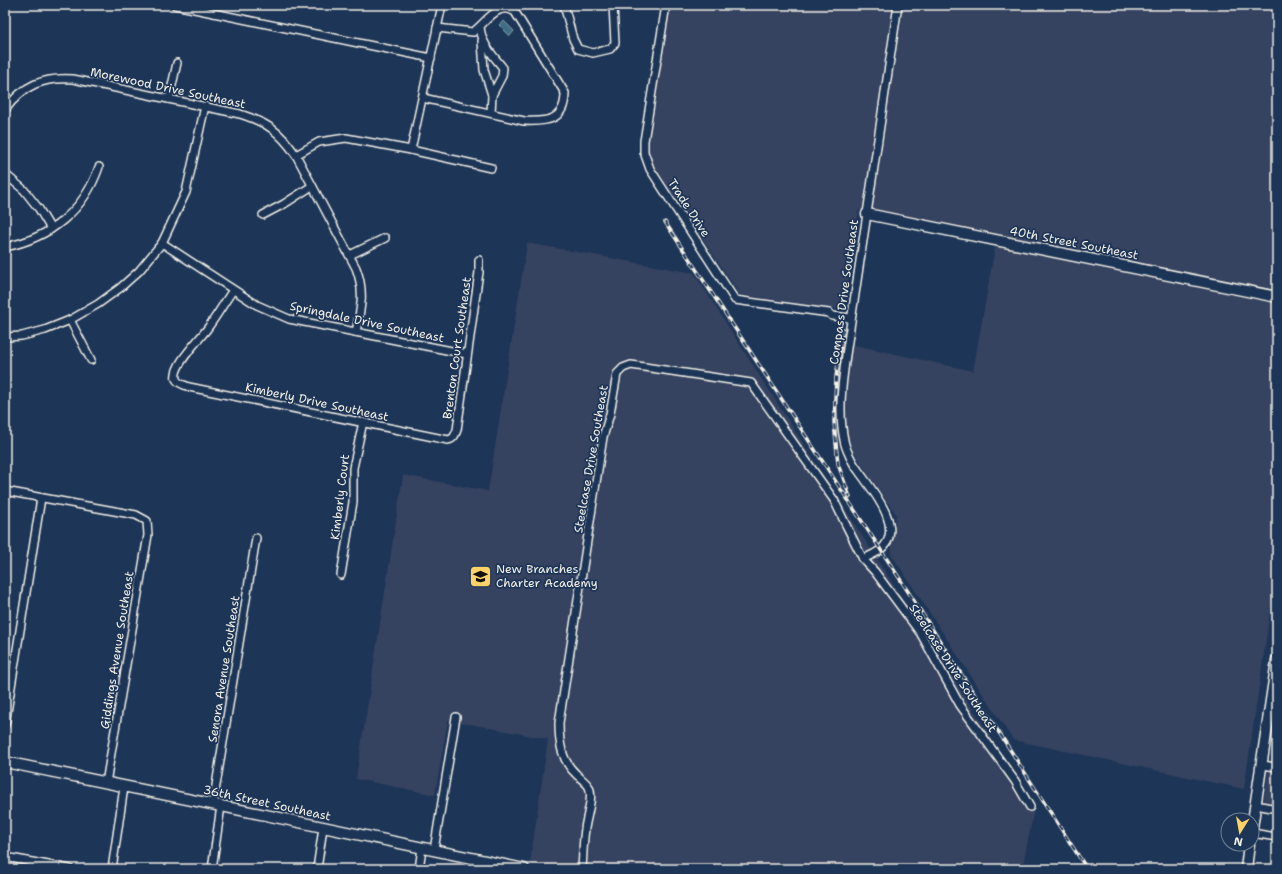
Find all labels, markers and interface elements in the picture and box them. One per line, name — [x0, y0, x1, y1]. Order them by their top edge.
street label: Morewood Drive Southeast — [89, 64, 247, 112]
street label: Trade Drive — [664, 176, 714, 240]
street label: Compass Drive Southeast — [826, 218, 862, 366]
street label: 40th Street Southeast — [1008, 223, 1140, 263]
street label: Brenton Court Southeast — [439, 276, 475, 420]
street label: Springdale Drive Southeast — [288, 298, 446, 346]
street label: Kimberly Drive Southeast — [244, 379, 390, 425]
street label: Steelcase Drive Southeast — [570, 384, 612, 534]
street label: Kimberly Court — [327, 453, 353, 541]
place label: New Branches Charter Academy — [496, 561, 598, 591]
school or university icon: New Branches Charter Academy — [467, 563, 493, 589]
street label: Giddings Avenue Southeast — [97, 570, 137, 730]
street label: Senora Avenue Southeast — [204, 594, 244, 744]
street label: Steelcase Drive Southeast — [905, 601, 1001, 735]
street label: 36th Street Southeast — [202, 782, 332, 824]
north arrow — [1220, 812, 1260, 852]
text: N — [1232, 833, 1244, 850]

